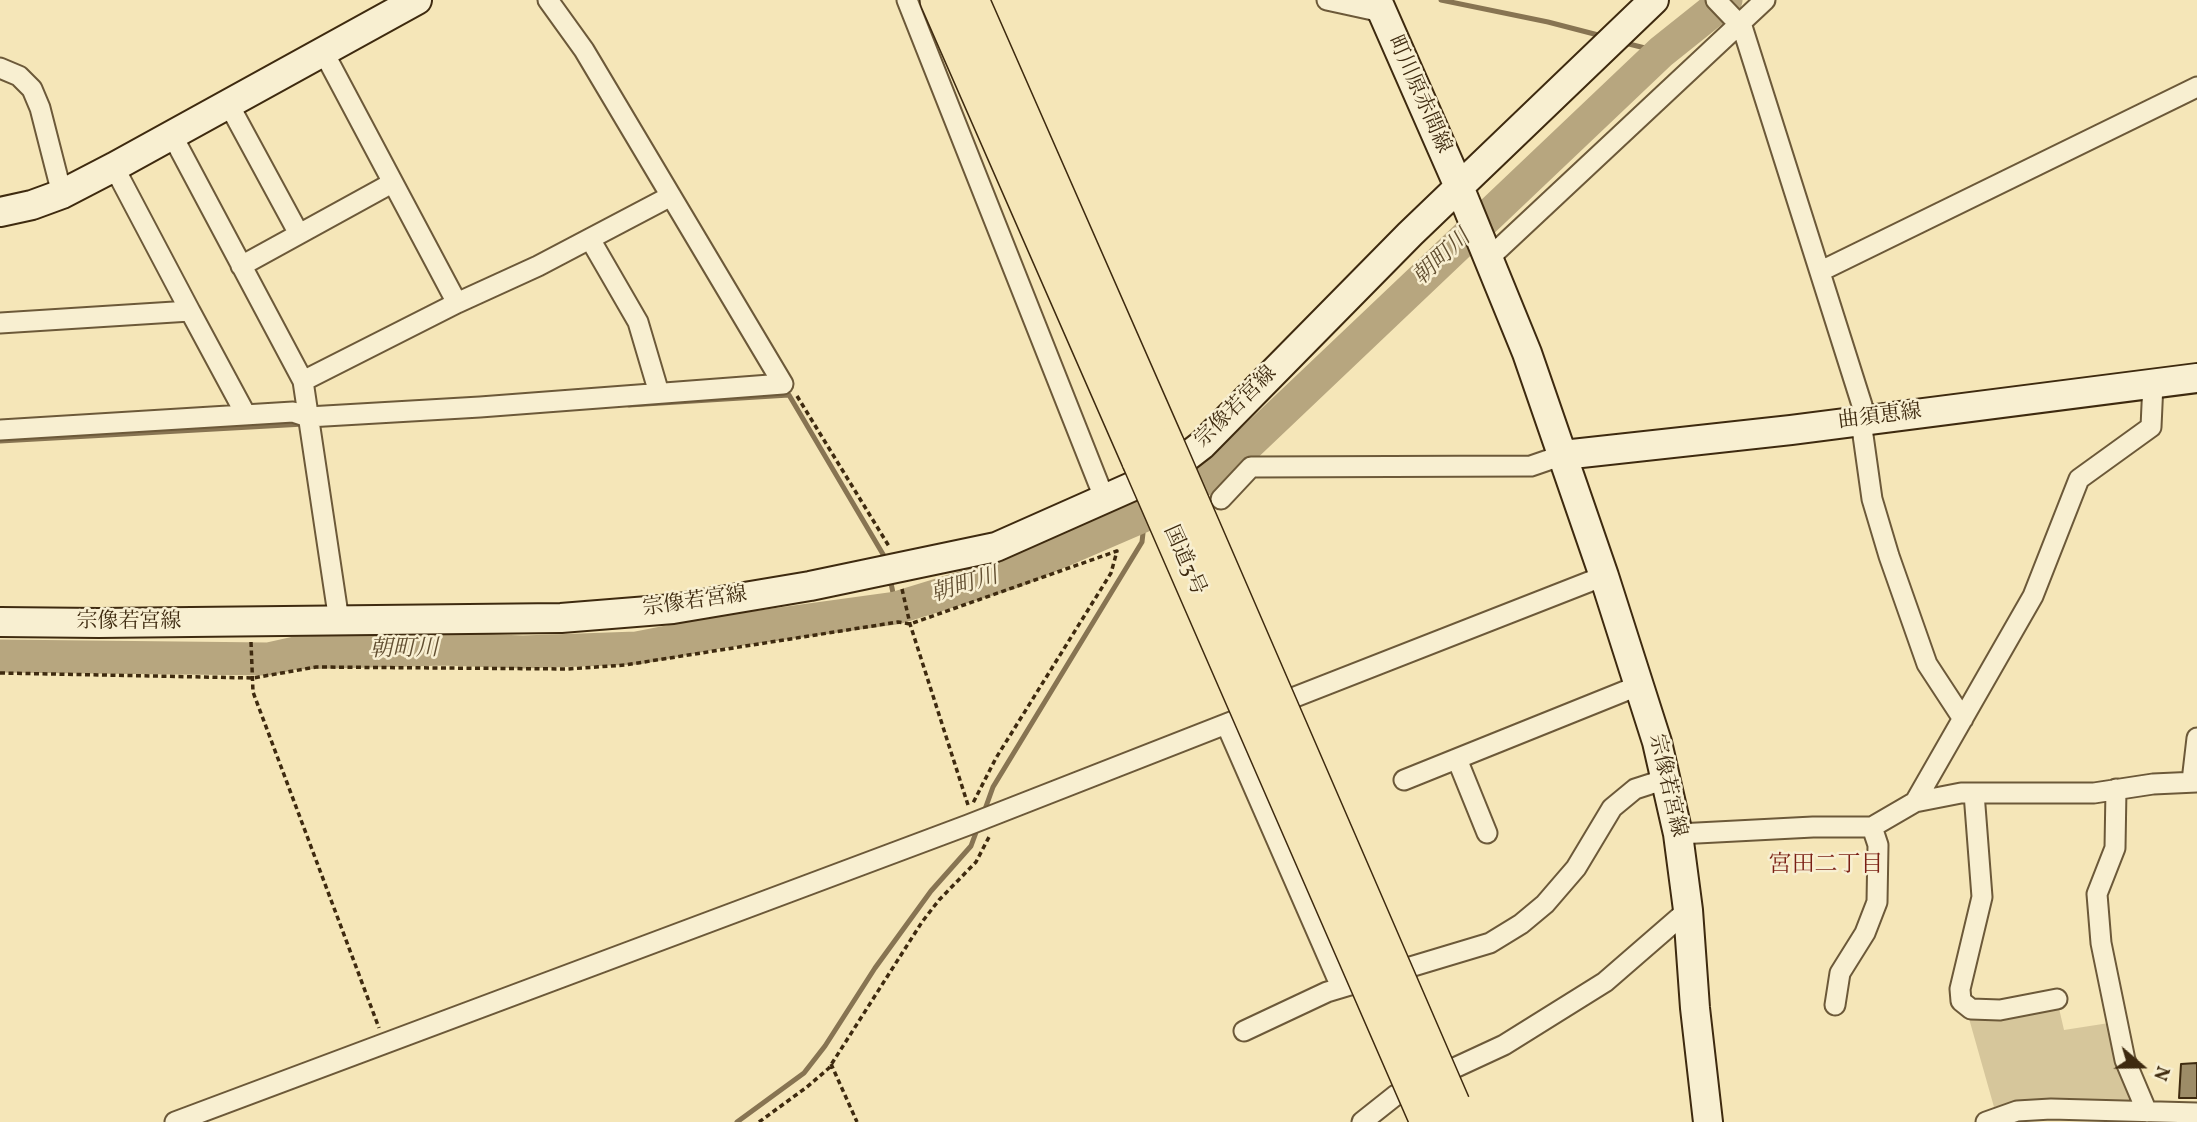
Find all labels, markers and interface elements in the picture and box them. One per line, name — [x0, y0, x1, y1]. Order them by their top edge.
street label: 町川原赤間線 — [1381, 32, 1455, 158]
water label: 朝町川 — [1408, 225, 1478, 293]
street label: 宗像若宮線 — [1191, 362, 1283, 454]
street label: 曲須恵線 — [1837, 400, 1923, 436]
street label: 国道3号 — [1156, 522, 1210, 600]
water label: 朝町川 — [928, 564, 1002, 610]
street label: 宗像若宮線 — [641, 583, 749, 623]
street label: 宗像若宮線 — [77, 610, 181, 636]
water label: 朝町川 — [369, 637, 439, 665]
street label: 宗像若宮線 — [1642, 732, 1690, 840]
district label: 宮田二丁目 — [1769, 853, 1883, 881]
north arrow — [2106, 1031, 2176, 1101]
text: N — [2146, 1062, 2175, 1084]

